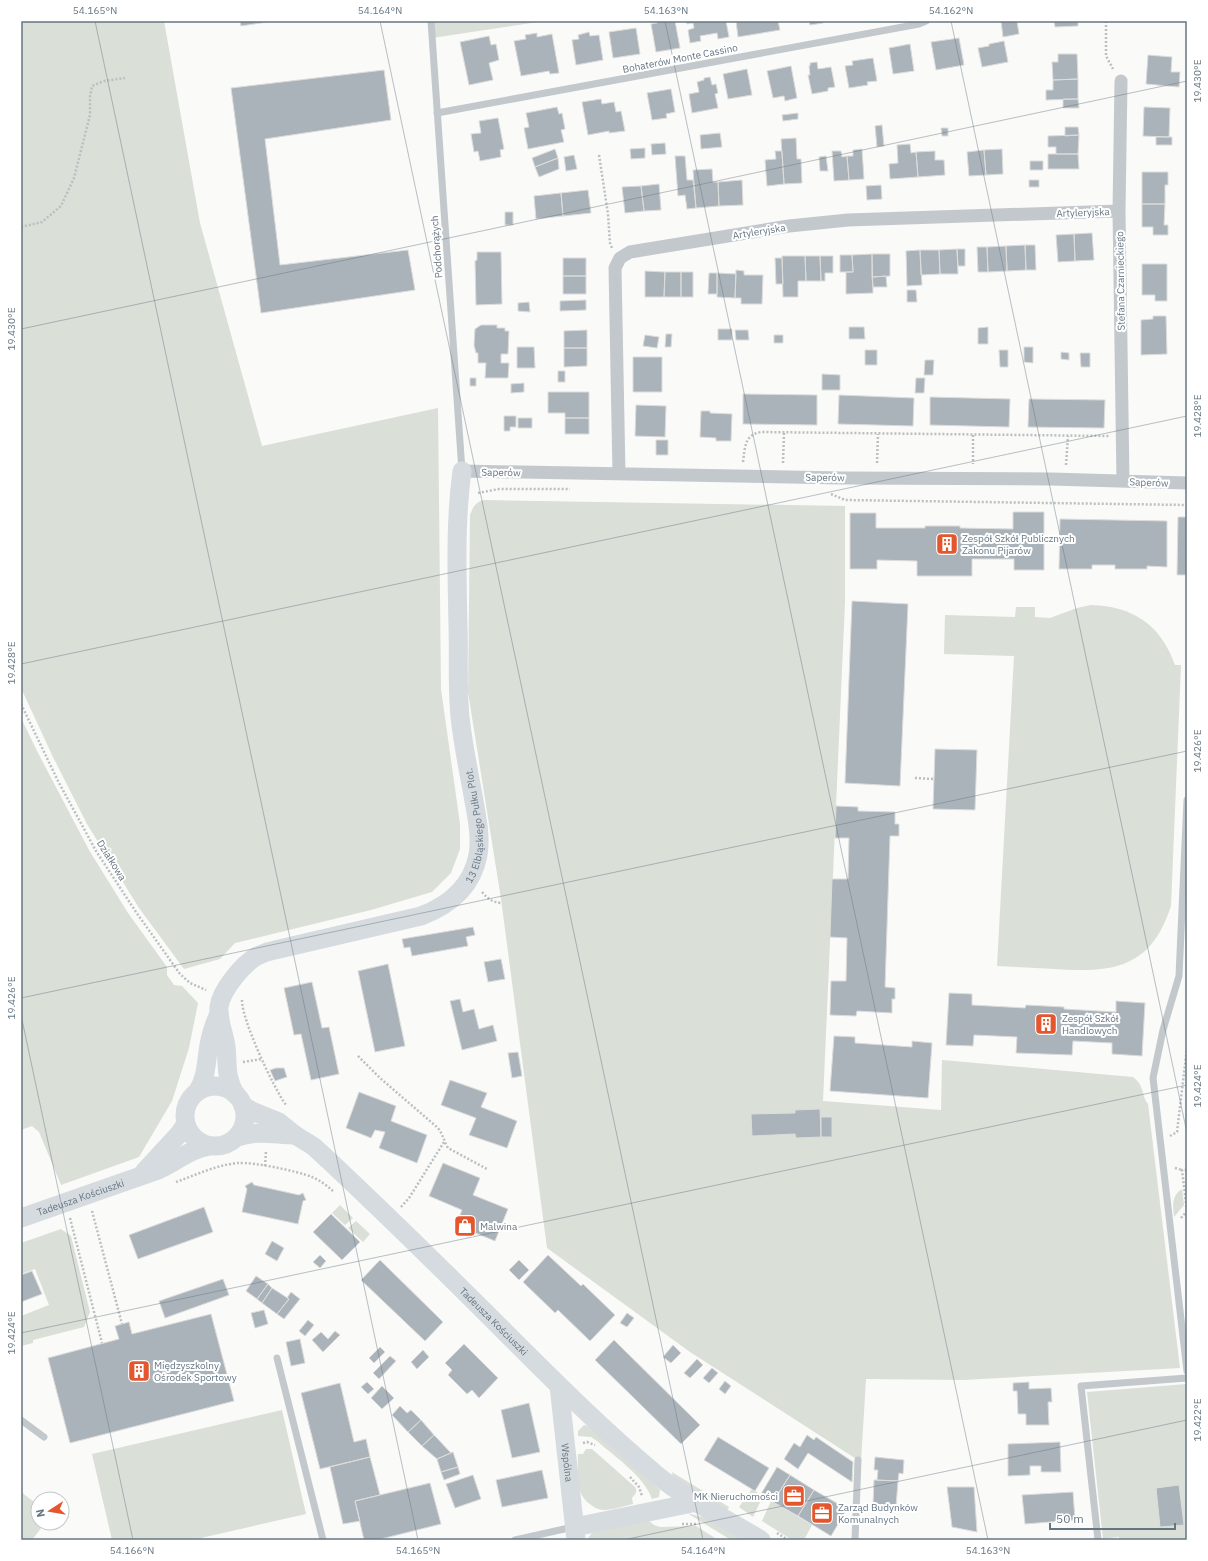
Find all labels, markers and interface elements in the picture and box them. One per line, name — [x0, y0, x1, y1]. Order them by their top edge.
text: 54.165°N — [73, 4, 117, 17]
text: 54.164°N — [358, 4, 402, 17]
text: 54.163°N — [644, 4, 688, 17]
text: 54.162°N — [929, 4, 973, 17]
street label: Bohaterów Monte Cassino — [621, 41, 739, 76]
text: 19.430°E — [1191, 59, 1204, 103]
street label: Artyleryjska — [1056, 205, 1111, 220]
street label: Podchorążych — [428, 215, 445, 279]
street label: Artyleryjska — [732, 221, 787, 242]
street label: Stefana Czarnieckiego — [1113, 231, 1128, 331]
text: 19.430°E — [5, 307, 18, 351]
text: 19.428°E — [1191, 394, 1204, 438]
street label: Saperów — [481, 466, 521, 479]
street label: Saperów — [805, 471, 845, 484]
street label: Saperów — [1129, 475, 1169, 490]
building icon: Zespół Szkół Publicznych Zakonu Pijarów — [934, 531, 960, 557]
place label: Zespół Szkół Publicznych Zakonu Pijarów — [962, 532, 1075, 557]
text: 19.428°E — [5, 641, 18, 685]
text: 19.426°E — [1191, 729, 1204, 773]
street label: 13 Elbląskiego Pułku Plot. — [462, 767, 486, 886]
street label: Działkowa — [94, 838, 130, 884]
text: 19.426°E — [5, 976, 18, 1020]
building icon: Zespół Szkół Handlowych — [1033, 1011, 1059, 1037]
place label: Zespół Szkół Handlowych — [1062, 1012, 1119, 1037]
text: 19.424°E — [1191, 1064, 1204, 1108]
street label: Tadeusza Kościuszki — [35, 1176, 126, 1219]
shop icon: Malwina — [452, 1213, 478, 1239]
place label: Malwina — [480, 1220, 518, 1233]
street label: Tadeusza Kościuszki — [457, 1285, 531, 1358]
text: 19.424°E — [5, 1311, 18, 1355]
building icon: Międzyszkolny Ośrodek Sportowy — [126, 1358, 152, 1384]
place label: Międzyszkolny Ośrodek Sportowy — [154, 1359, 237, 1384]
text: 19.422°E — [1191, 1398, 1204, 1442]
street label: Wspólna — [558, 1443, 576, 1483]
office icon: MK Nieruchomości — [781, 1483, 807, 1509]
place label: MK Nieruchomości — [694, 1490, 778, 1503]
north arrow — [30, 1491, 70, 1531]
office icon: Zarząd Budynków Komunalnych — [809, 1500, 835, 1526]
place label: Zarząd Budynków Komunalnych — [838, 1501, 918, 1526]
scale bar — [1050, 1505, 1175, 1531]
text: N — [33, 1508, 48, 1518]
text: 50 m — [1056, 1511, 1084, 1526]
text: 54.166°N — [110, 1544, 154, 1557]
text: 54.165°N — [396, 1544, 440, 1557]
text: 54.164°N — [681, 1544, 725, 1557]
text: 54.163°N — [966, 1544, 1010, 1557]

